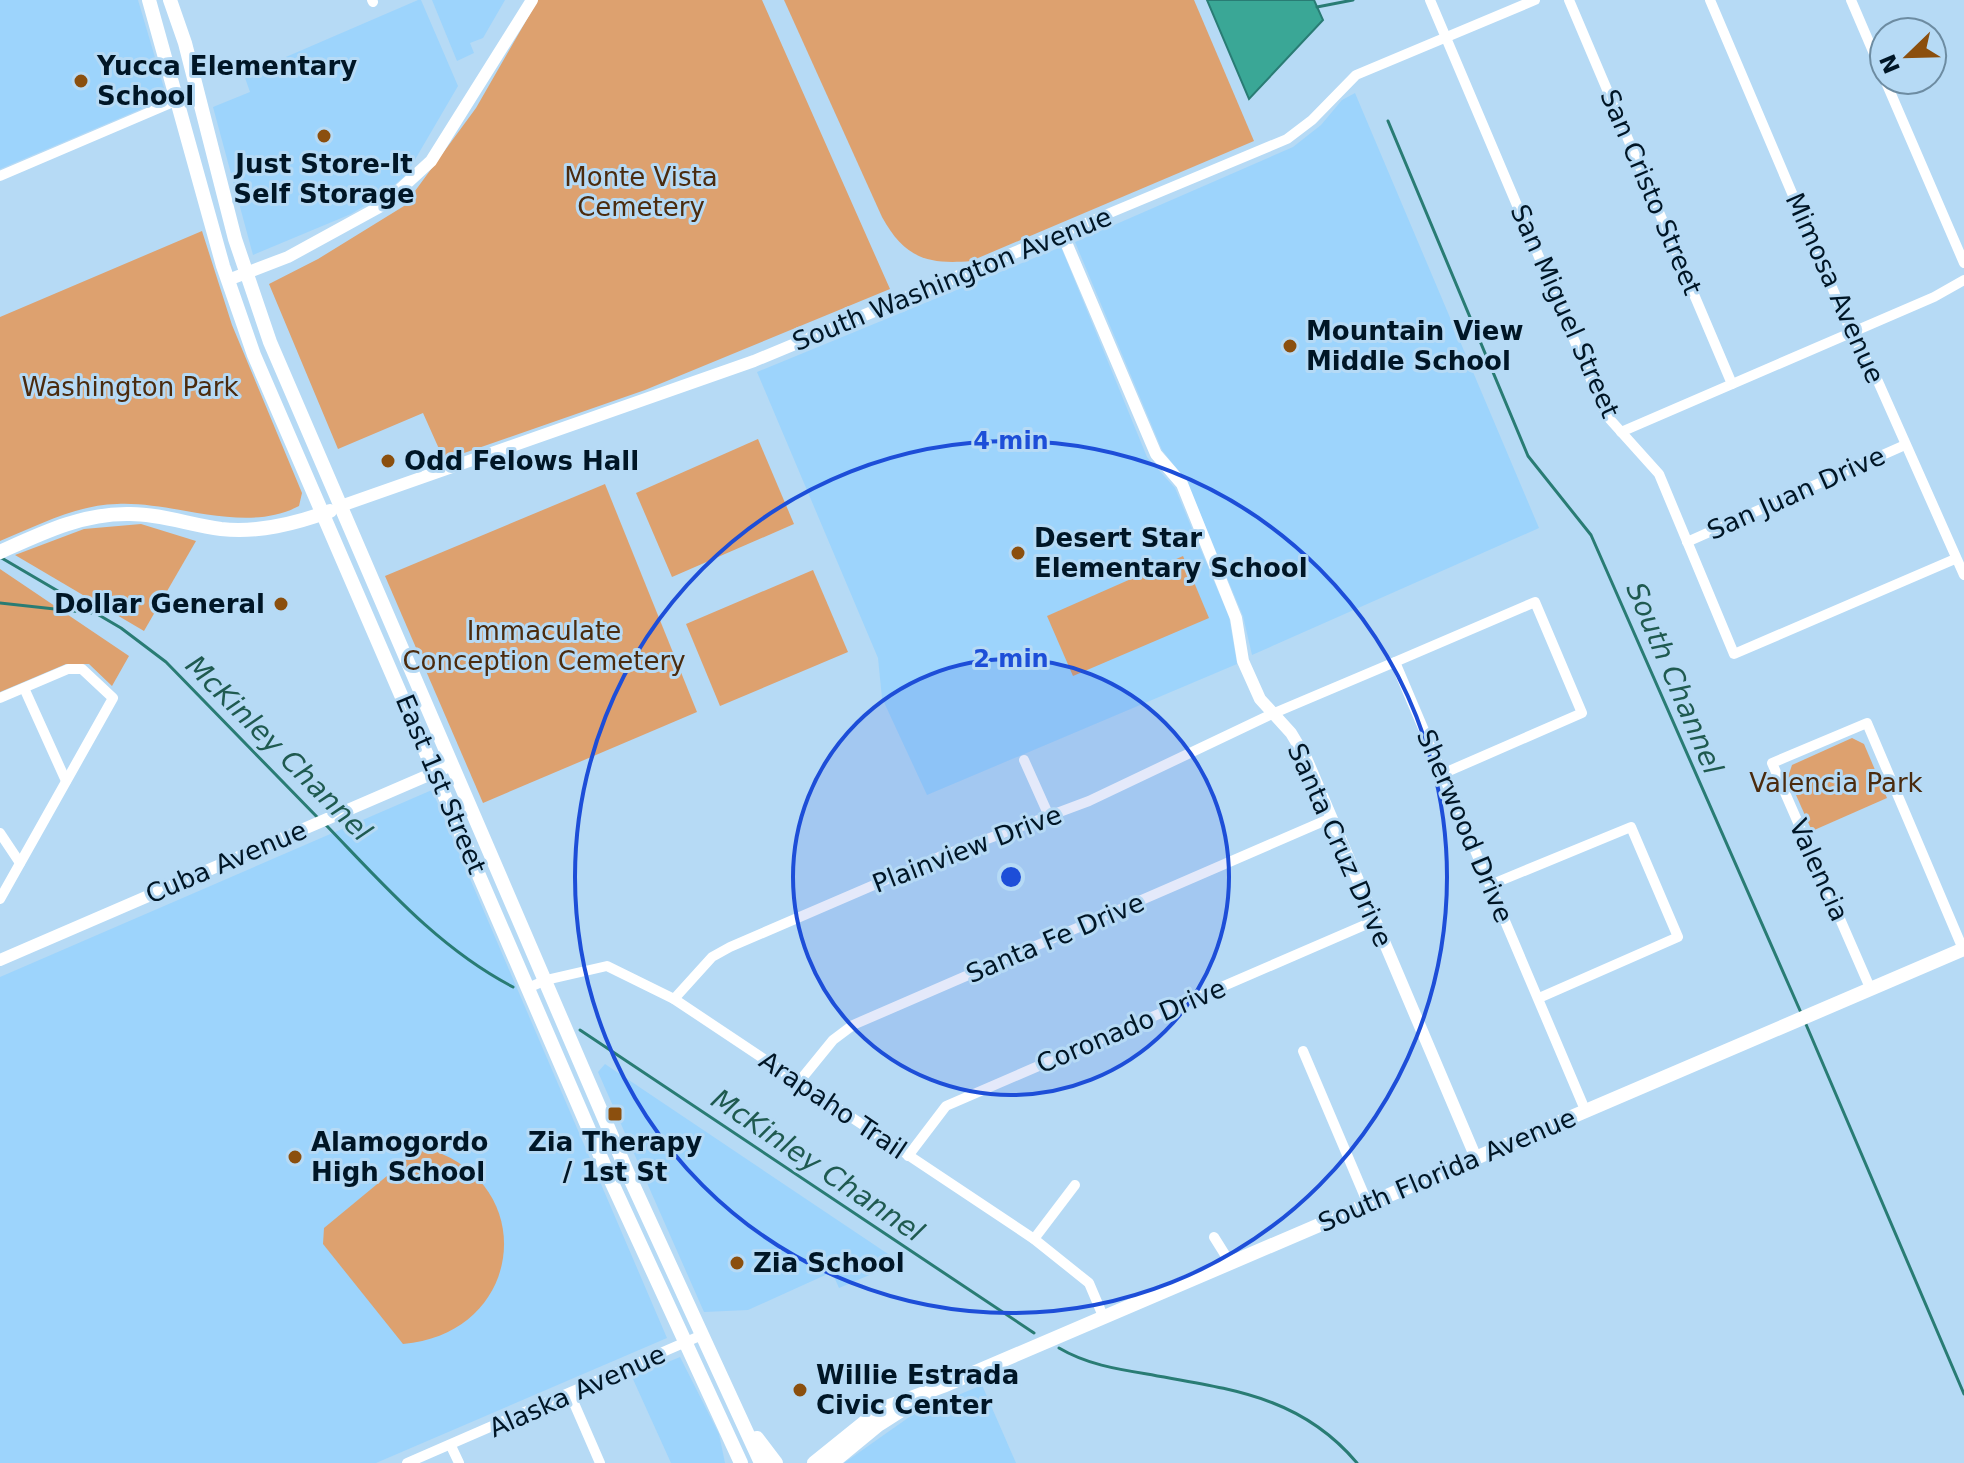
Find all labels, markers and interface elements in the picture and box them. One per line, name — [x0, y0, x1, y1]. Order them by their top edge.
north arrow — [1868, 16, 1948, 96]
text: N — [1875, 50, 1905, 77]
place label: Yucca Elementary School — [96, 51, 357, 111]
marker: Yucca Elementary School — [72, 72, 90, 90]
street label: San Cristo Street — [1594, 85, 1708, 299]
marker: Just Store-It Self Storage — [315, 127, 333, 145]
place label: Just Store-It Self Storage — [233, 149, 415, 209]
park label: Monte Vista Cemetery — [564, 162, 718, 222]
street label: Mimosa Avenue — [1780, 188, 1890, 388]
street label: San Miguel Street — [1504, 200, 1626, 422]
street label: South Washington Avenue — [788, 201, 1116, 357]
place label: Mountain View Middle School — [1306, 316, 1523, 376]
marker: Mountain View Middle School — [1281, 337, 1299, 355]
park label: Washington Park — [21, 372, 239, 402]
text: 4 min — [973, 427, 1049, 455]
street label: San Juan Drive — [1703, 440, 1889, 546]
place label: Odd Felows Hall — [404, 446, 639, 476]
marker: Odd Felows Hall — [379, 452, 397, 470]
place label: Desert Star Elementary School — [1034, 523, 1308, 583]
marker: Desert Star Elementary School — [1009, 544, 1027, 562]
water label: South Channel — [1619, 577, 1730, 779]
place label: Dollar General — [54, 589, 265, 619]
marker: Dollar General — [272, 595, 290, 613]
park label: Immaculate Conception Cemetery — [402, 616, 686, 676]
text: 2 min — [973, 645, 1049, 673]
water label: McKinley Channel — [179, 649, 378, 848]
street label: East 1st Street — [390, 690, 492, 878]
street label: Sherwood Drive — [1411, 725, 1519, 927]
street label: Santa Cruz Drive — [1282, 738, 1398, 952]
park label: Valencia Park — [1749, 768, 1923, 798]
street label: Plainview Drive — [868, 799, 1066, 899]
street label: Valencia — [1783, 814, 1855, 926]
street label: Cuba Avenue — [141, 815, 311, 909]
centre of rings — [997, 863, 1025, 891]
street label: Santa Fe Drive — [961, 887, 1149, 989]
street label: Coronado Drive — [1032, 973, 1230, 1079]
street label: Arapaho Trail — [754, 1045, 912, 1165]
water label: McKinley Channel — [705, 1082, 930, 1249]
street label: South Florida Avenue — [1314, 1102, 1580, 1238]
marker: Zia Therapy / 1st St — [606, 1105, 624, 1123]
place label: Alamogordo High School — [311, 1127, 488, 1187]
place label: Zia Therapy / 1st St — [528, 1127, 702, 1187]
marker: Alamogordo High School — [286, 1148, 304, 1166]
place label: Zia School — [753, 1248, 905, 1278]
marker: Zia School — [728, 1254, 746, 1272]
street label: Alaska Avenue — [484, 1339, 670, 1443]
place label: Willie Estrada Civic Center — [816, 1360, 1019, 1420]
marker: Willie Estrada Civic Center — [791, 1381, 809, 1399]

